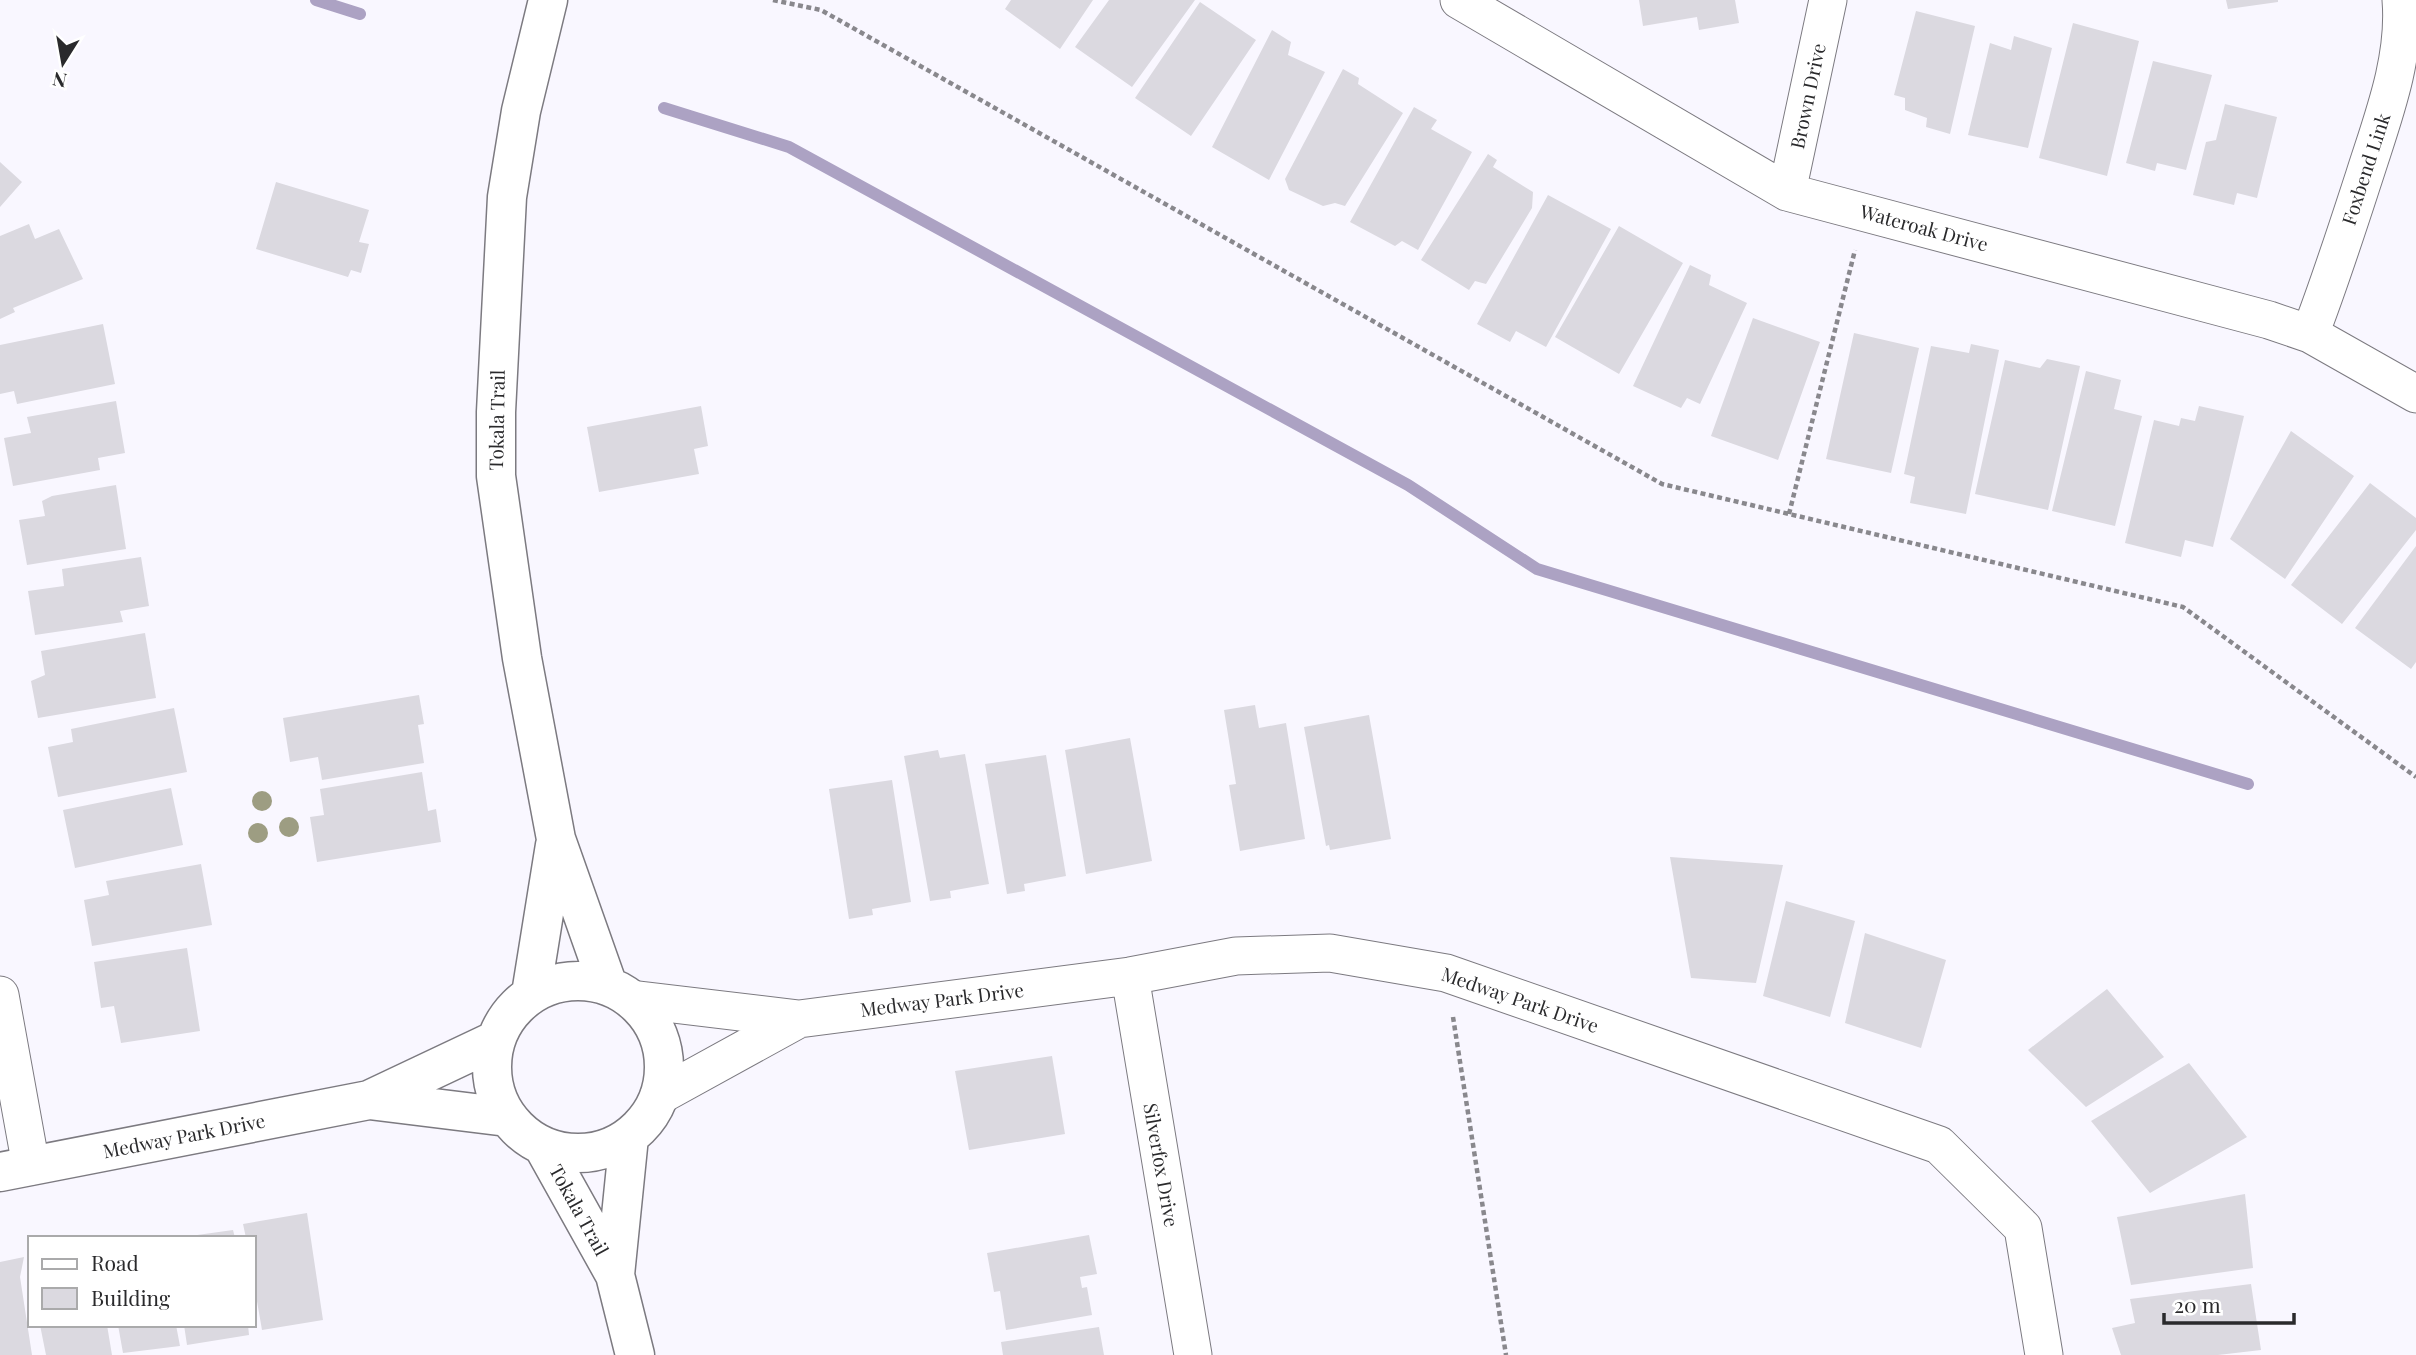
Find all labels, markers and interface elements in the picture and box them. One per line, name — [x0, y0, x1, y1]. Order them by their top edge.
north arrow — [28, 28, 98, 98]
street label: Brown Drive — [1783, 41, 1831, 151]
text: N — [50, 67, 69, 95]
street label: Foxbend Link — [2335, 109, 2396, 228]
street label: Wateroak Drive — [1856, 197, 1991, 257]
street label: Tokala Trail — [482, 369, 510, 470]
street label: Medway Park Drive — [1438, 960, 1602, 1038]
street label: Medway Park Drive — [859, 976, 1025, 1022]
street label: Silverfox Drive — [1138, 1101, 1186, 1229]
street label: Medway Park Drive — [101, 1107, 267, 1163]
street label: Tokala Trail — [544, 1159, 616, 1260]
legend — [28, 1236, 256, 1327]
text: Road — [91, 1248, 139, 1276]
scale bar — [2164, 1282, 2294, 1326]
text: Building — [91, 1283, 170, 1311]
text: 20 m — [2174, 1290, 2221, 1318]

